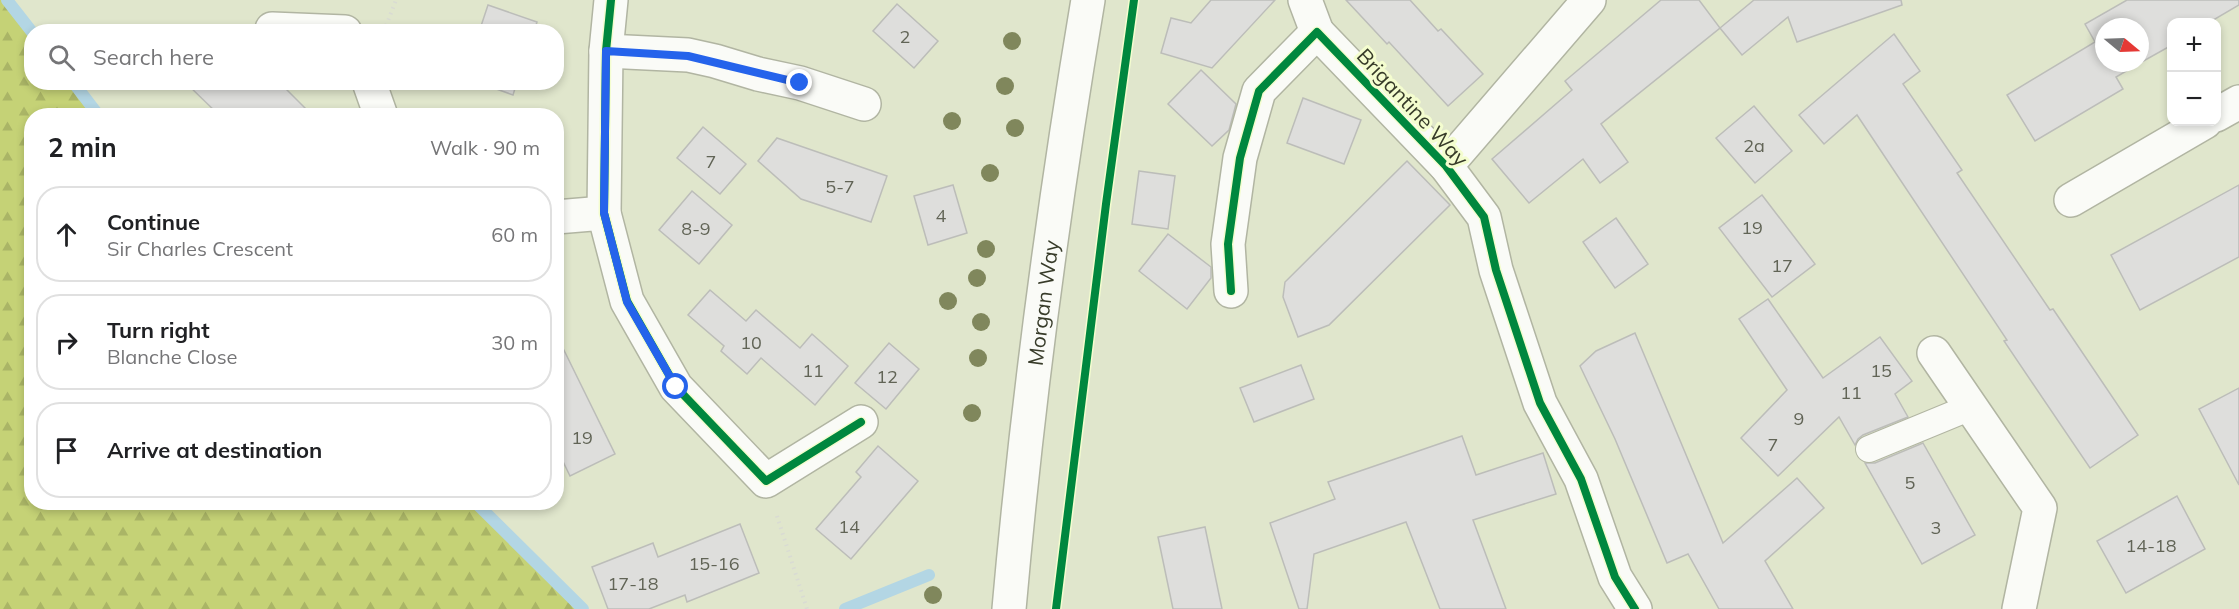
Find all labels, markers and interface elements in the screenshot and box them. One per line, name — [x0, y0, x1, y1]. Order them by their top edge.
north arrow — [2095, 18, 2149, 72]
map controls — [2167, 18, 2221, 126]
button: + — [2167, 18, 2221, 72]
search box — [24, 24, 564, 90]
house number: 2 — [900, 25, 910, 48]
icon: search — [45, 41, 78, 74]
text: Search here — [93, 43, 214, 71]
street label: Brigantine Way — [1352, 43, 1474, 171]
route end — [786, 69, 812, 95]
button: − — [2167, 72, 2221, 126]
text: 2 min — [48, 131, 117, 164]
house number: 2a — [1743, 134, 1765, 157]
text: Walk · 90 m — [430, 135, 540, 160]
house number: 7 — [706, 150, 716, 173]
house number: 5-7 — [825, 175, 855, 198]
house number: 4 — [936, 204, 947, 227]
text: Continue — [107, 208, 200, 236]
house number: 19 — [1741, 216, 1763, 239]
house number: 8-9 — [681, 217, 711, 240]
icon: ahead — [50, 218, 83, 251]
text: 60 m — [491, 222, 538, 247]
text: Sir Charles Crescent — [107, 236, 293, 261]
street label: Morgan Way — [1022, 238, 1064, 367]
house number: 17 — [1771, 254, 1793, 277]
text: Turn right — [107, 316, 210, 344]
icon: right — [50, 326, 83, 359]
text: 30 m — [491, 330, 538, 355]
house number: 10 — [740, 331, 762, 354]
text: Blanche Close — [107, 344, 237, 369]
house number: 11 — [802, 359, 824, 382]
house number: 15 — [1870, 359, 1892, 382]
house number: 12 — [876, 365, 898, 388]
route start — [662, 373, 688, 399]
house number: 11 — [1840, 381, 1862, 404]
house number: 9 — [1794, 407, 1804, 430]
house number: 19 — [571, 426, 593, 449]
house number: 7 — [1768, 433, 1778, 456]
icon: arrive — [50, 434, 83, 467]
text: Arrive at destination — [107, 436, 322, 464]
house number: 5 — [1905, 471, 1916, 494]
house number: 14 — [838, 515, 860, 538]
house number: 3 — [1931, 516, 1941, 539]
house number: 14-18 — [2126, 534, 2176, 557]
house number: 15-16 — [689, 552, 739, 575]
house number: 17-18 — [608, 572, 658, 595]

